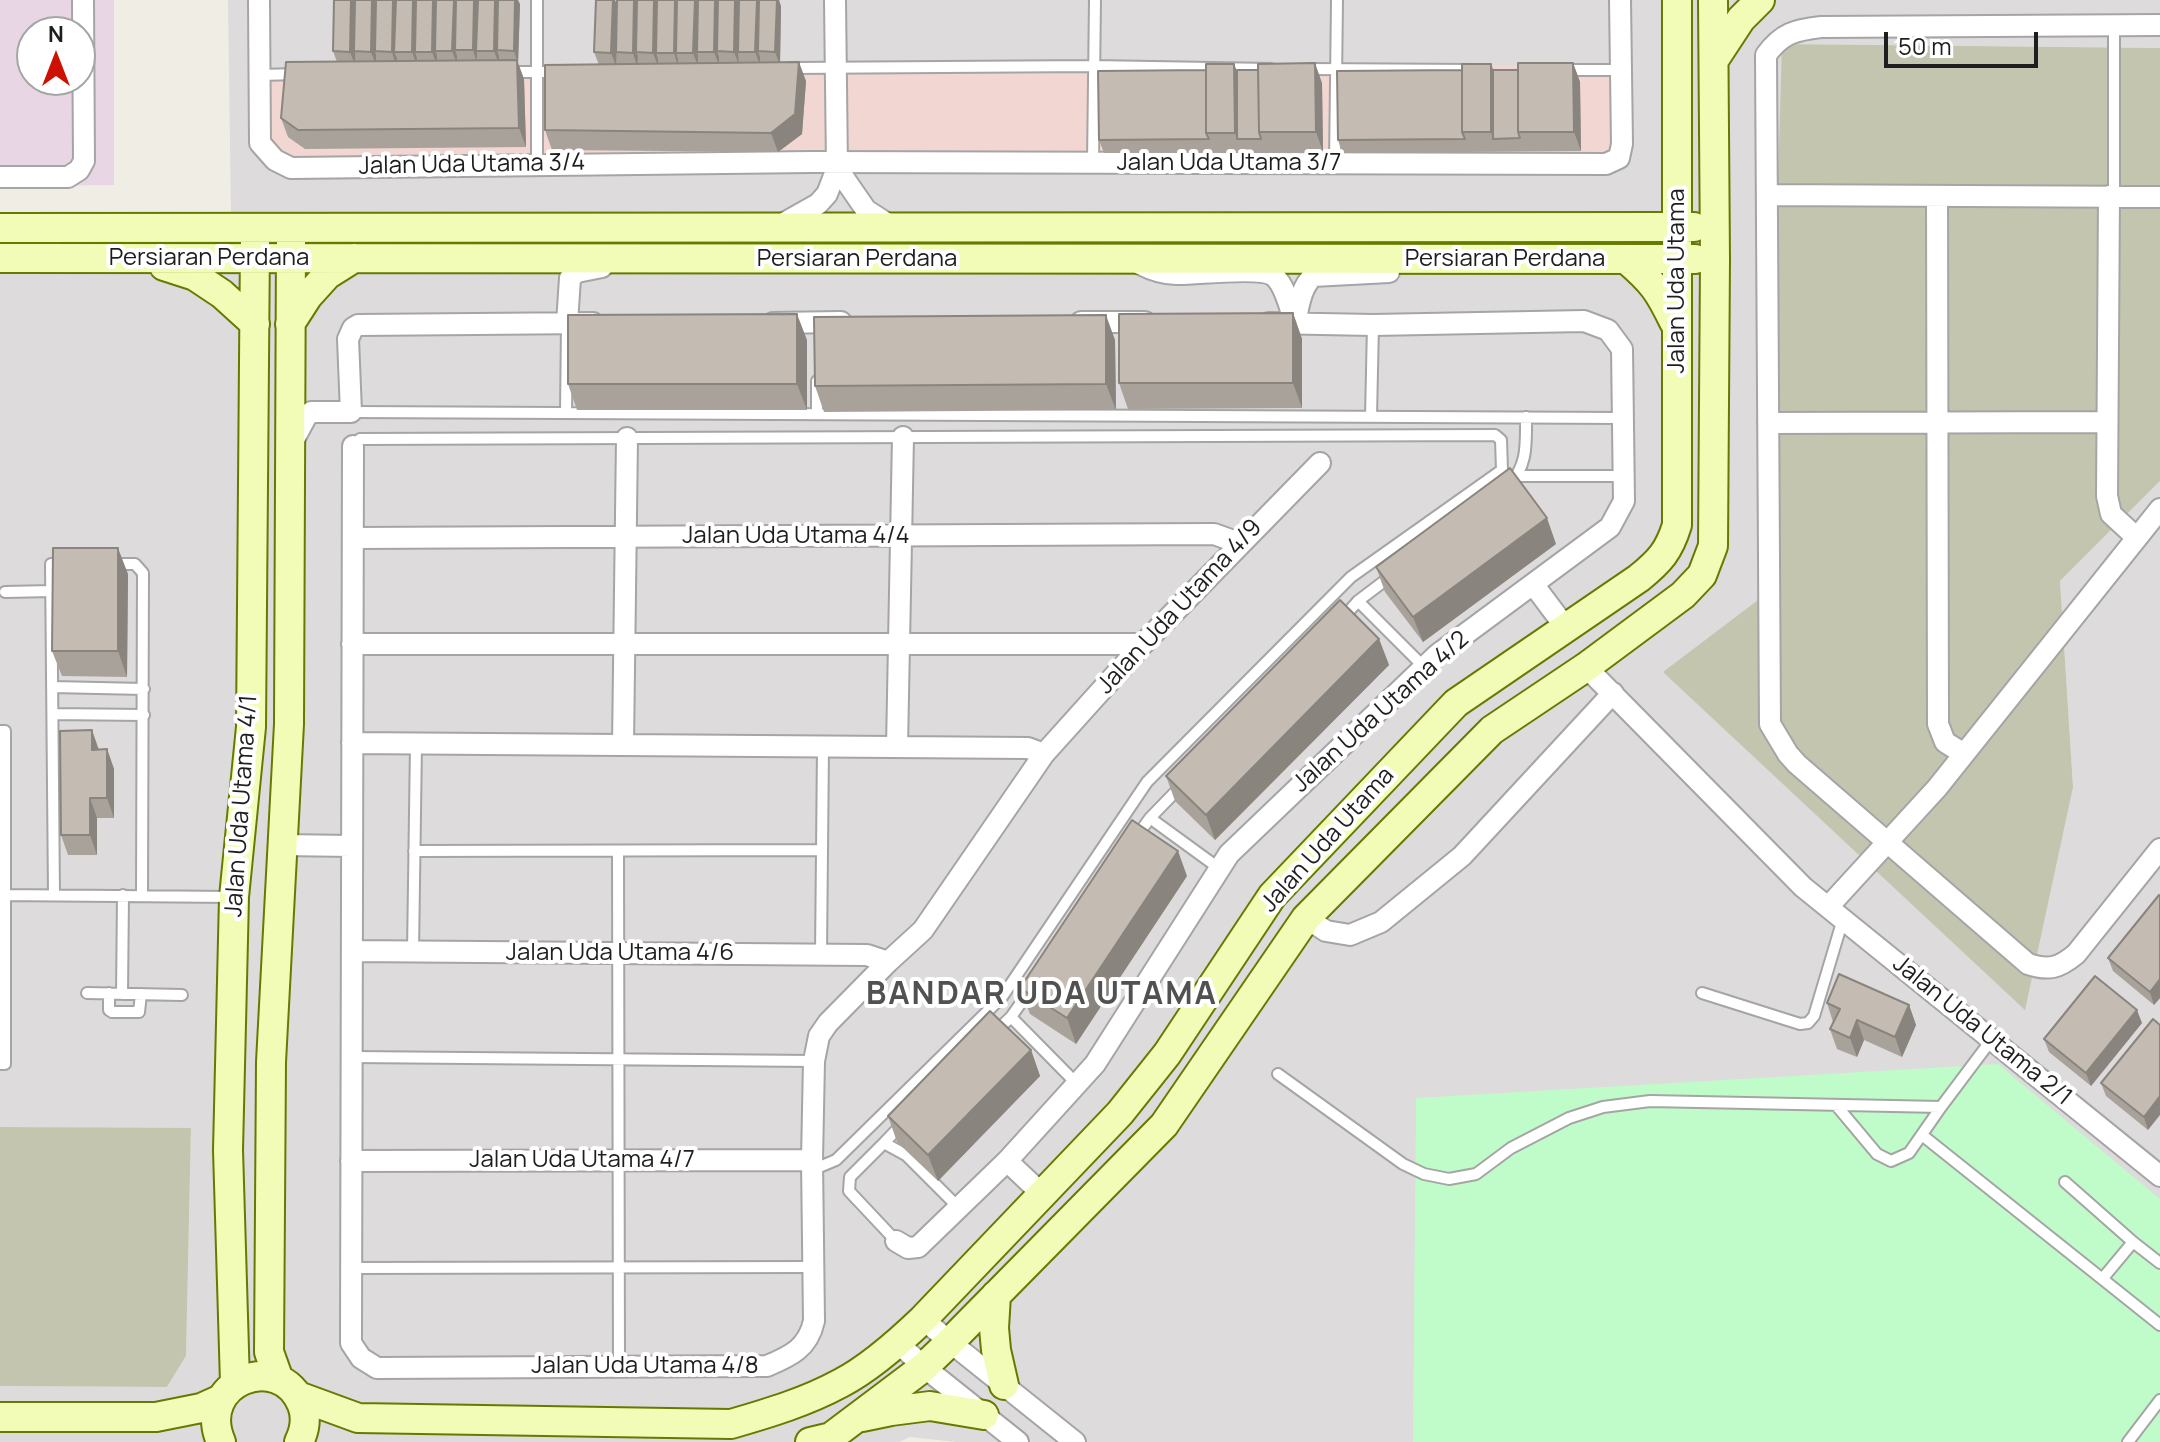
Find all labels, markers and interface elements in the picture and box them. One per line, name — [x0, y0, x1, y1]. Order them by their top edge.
north arrow — [16, 16, 96, 96]
scale bar — [1888, 16, 2042, 66]
text: N — [48, 19, 64, 49]
text: 50 m — [1898, 29, 1952, 62]
street label: Jalan Uda Utama 3/4 — [358, 149, 586, 181]
street label: Jalan Uda Utama 3/7 — [1117, 149, 1341, 177]
street label: Jalan Uda Utama — [1663, 188, 1691, 374]
street label: Persiaran Perdana — [109, 244, 309, 272]
street label: Persiaran Perdana — [757, 245, 957, 273]
street label: Persiaran Perdana — [1405, 245, 1605, 273]
street label: Jalan Uda Utama 4/9 — [1092, 514, 1268, 700]
street label: Jalan Uda Utama 4/4 — [682, 522, 910, 550]
street label: Jalan Uda Utama 4/2 — [1287, 625, 1475, 799]
street label: Jalan Uda Utama 4/1 — [220, 694, 264, 918]
street label: Jalan Uda Utama — [1255, 762, 1401, 918]
street label: Jalan Uda Utama 4/6 — [506, 939, 734, 967]
street label: Jalan Uda Utama 2/1 — [1887, 950, 2077, 1112]
district label: BANDAR UDA UTAMA — [866, 976, 1218, 1014]
street label: Jalan Uda Utama 4/7 — [469, 1146, 695, 1174]
street label: Jalan Uda Utama 4/8 — [531, 1352, 759, 1380]

